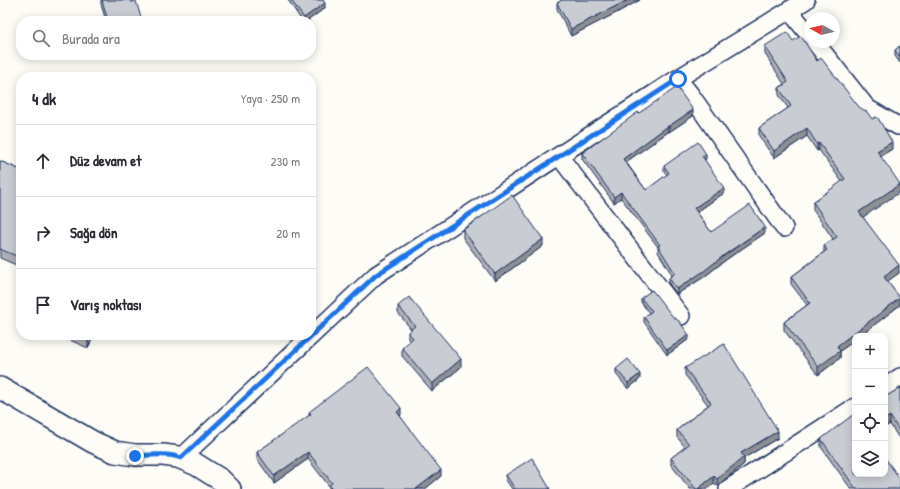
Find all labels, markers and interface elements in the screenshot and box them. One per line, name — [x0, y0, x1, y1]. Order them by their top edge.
north arrow — [804, 12, 840, 48]
search box — [16, 16, 316, 60]
icon: search — [30, 27, 52, 49]
text: Burada ara — [62, 28, 120, 49]
route start — [669, 70, 687, 88]
text: 4 dk — [32, 87, 56, 110]
text: Yaya · 250 m — [241, 89, 300, 107]
icon: ahead — [32, 150, 54, 172]
text: Düz devam et — [70, 150, 141, 171]
text: 230 m — [270, 152, 300, 170]
icon: right — [32, 222, 54, 244]
text: Sağa dön — [70, 222, 117, 243]
text: 20 m — [276, 224, 300, 242]
icon: arrive — [32, 294, 54, 316]
text: Varış noktası — [70, 294, 142, 315]
map controls — [852, 333, 888, 477]
button: + — [852, 333, 888, 369]
button: − — [852, 369, 888, 405]
button: locate — [852, 405, 888, 441]
button: layers — [852, 441, 888, 477]
route end — [126, 447, 144, 465]

